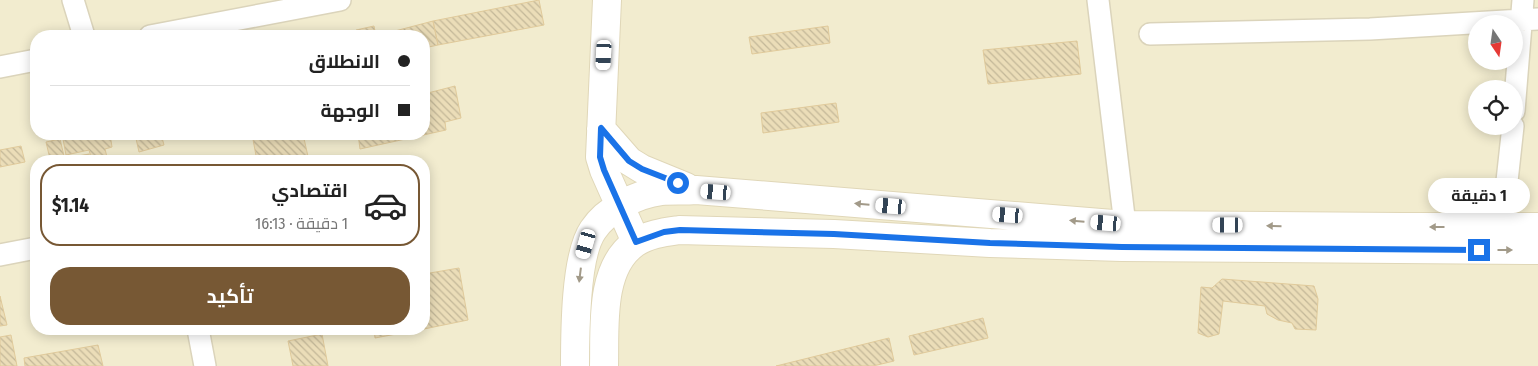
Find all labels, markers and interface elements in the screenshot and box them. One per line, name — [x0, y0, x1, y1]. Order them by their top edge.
north arrow — [1468, 15, 1522, 70]
map controls — [1468, 15, 1523, 135]
car — [595, 40, 612, 70]
text: الانطلاق — [309, 50, 380, 73]
button: locate — [1468, 80, 1523, 135]
text: الوجهة — [320, 99, 380, 122]
route start — [667, 172, 689, 194]
callout: 1 دقيقة — [1428, 178, 1530, 212]
text: اقتصادي — [272, 179, 348, 202]
icon: car — [363, 183, 408, 228]
car — [700, 183, 731, 201]
text: 1 دقيقة — [1451, 186, 1507, 205]
text: $1.14 — [52, 194, 89, 217]
car — [875, 197, 906, 215]
one-way arrow — [854, 199, 870, 207]
car — [992, 206, 1023, 224]
text: 1 دقيقة · 16:13 — [255, 214, 348, 233]
car — [1090, 214, 1121, 232]
one-way arrow — [1068, 216, 1084, 224]
car — [1213, 218, 1243, 233]
one-way arrow — [1266, 222, 1282, 230]
one-way arrow — [1429, 223, 1445, 231]
car — [574, 228, 597, 260]
route end — [1468, 239, 1490, 261]
one-way arrow — [1497, 246, 1513, 254]
button: تأكيد — [50, 267, 410, 325]
one-way arrow — [576, 268, 584, 284]

